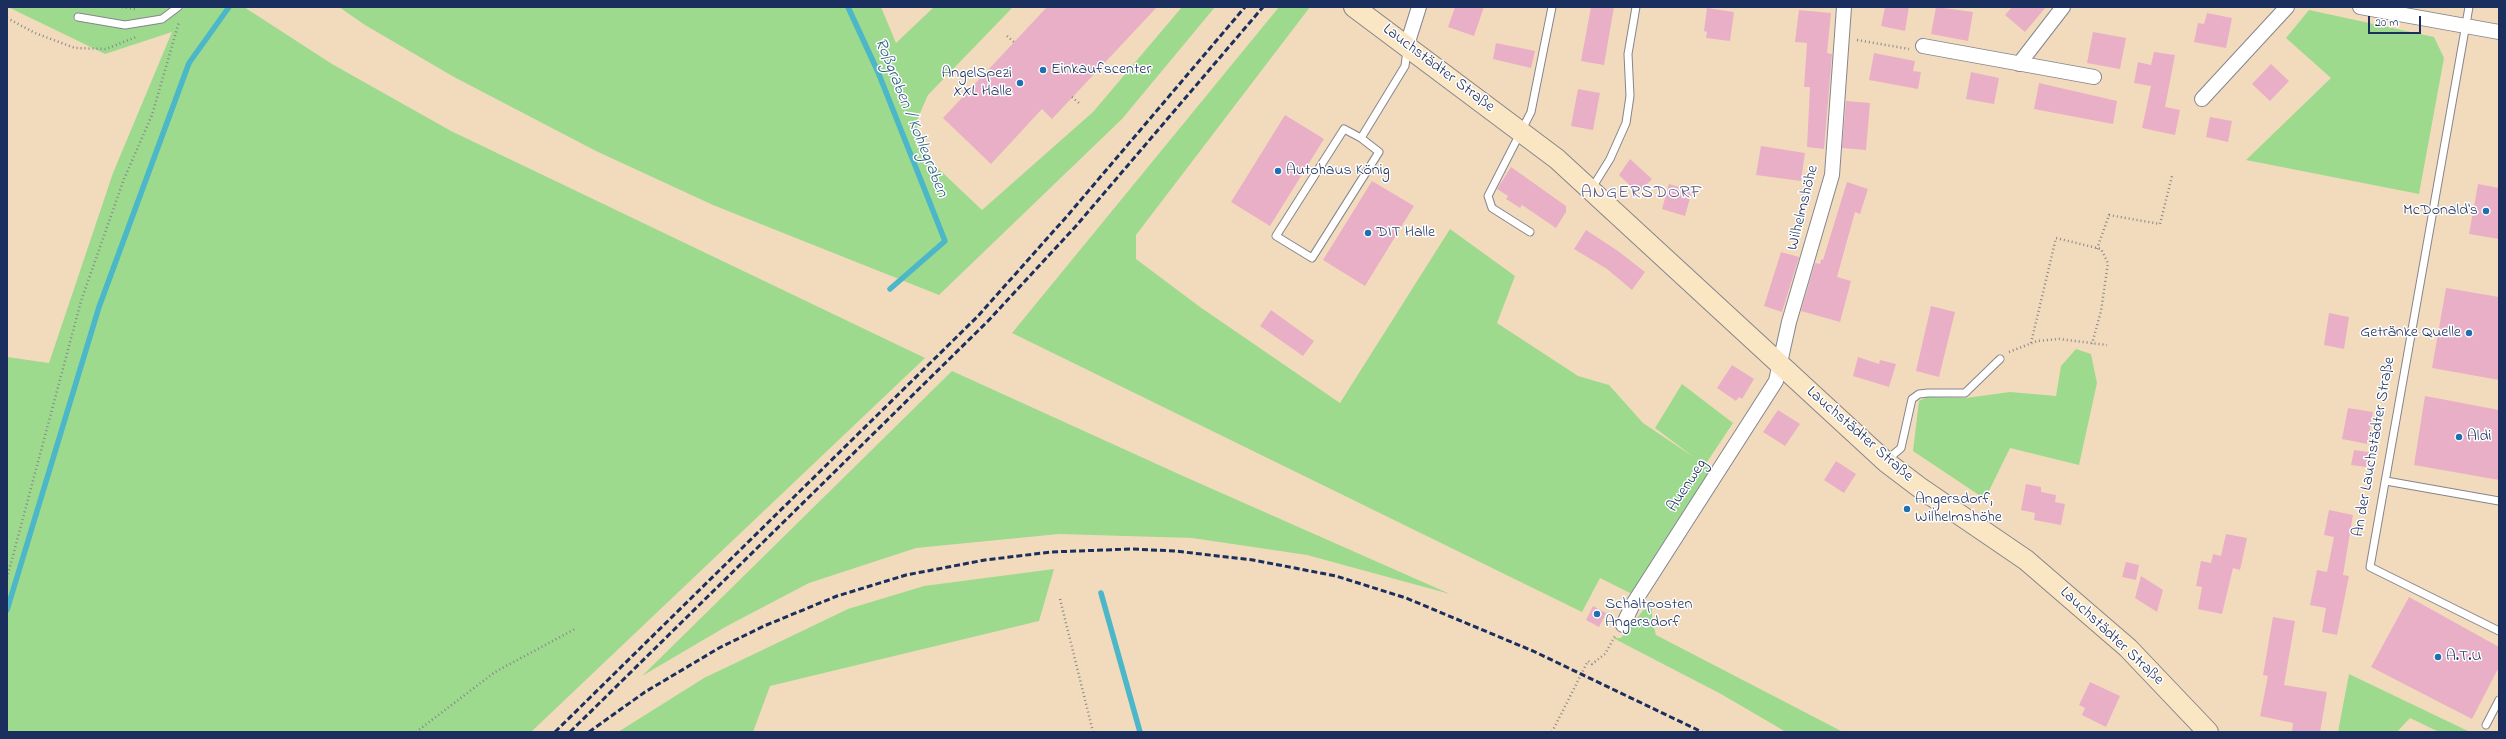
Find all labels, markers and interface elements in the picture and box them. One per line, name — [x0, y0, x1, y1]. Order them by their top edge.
scale bar — [2370, 8, 2423, 34]
text: 20 m — [2375, 14, 2398, 32]
street label: Lauchstädter Straße — [1378, 21, 1498, 117]
water label: Roßgraben / Kohlegraben — [869, 36, 951, 200]
place label: Einkaufscenter — [1051, 60, 1151, 80]
place label: AngelSpezi XXL Halle — [941, 64, 1012, 102]
marker: Einkaufscenter — [1038, 65, 1048, 75]
marker: AngelSpezi XXL Halle — [1015, 78, 1025, 88]
place label: Autohaus König — [1286, 161, 1390, 181]
street label: Wilhelmshöhe — [1784, 163, 1824, 253]
marker: Autohaus König — [1273, 166, 1283, 176]
district label: ANGERSDORF — [1581, 183, 1703, 205]
place label: McDonald's — [2403, 201, 2478, 221]
marker: McDonald's — [2481, 206, 2491, 216]
place label: DIT Halle — [1376, 223, 1435, 243]
marker: DIT Halle — [1363, 228, 1373, 238]
place label: Getränke Quelle — [2360, 323, 2461, 343]
marker: Getränke Quelle — [2464, 328, 2474, 338]
street label: An der Lauchstädter Straße — [2350, 356, 2400, 538]
street label: Lauchstädter Straße — [1802, 383, 1916, 487]
place label: Aldi — [2467, 427, 2491, 447]
marker: Aldi — [2454, 432, 2464, 442]
street label: Auenweg — [1664, 456, 1712, 516]
place label: Angersdorf, Wilhelmshöhe — [1915, 490, 2002, 528]
marker: Angersdorf, Wilhelmshöhe — [1902, 504, 1912, 514]
street label: Lauchstädter Straße — [2055, 584, 2167, 690]
place label: Schaltposten Angersdorf — [1605, 595, 1692, 633]
marker: Schaltposten Angersdorf — [1592, 609, 1602, 619]
place label: A.T.U — [2446, 647, 2482, 667]
marker: A.T.U — [2433, 652, 2443, 662]

